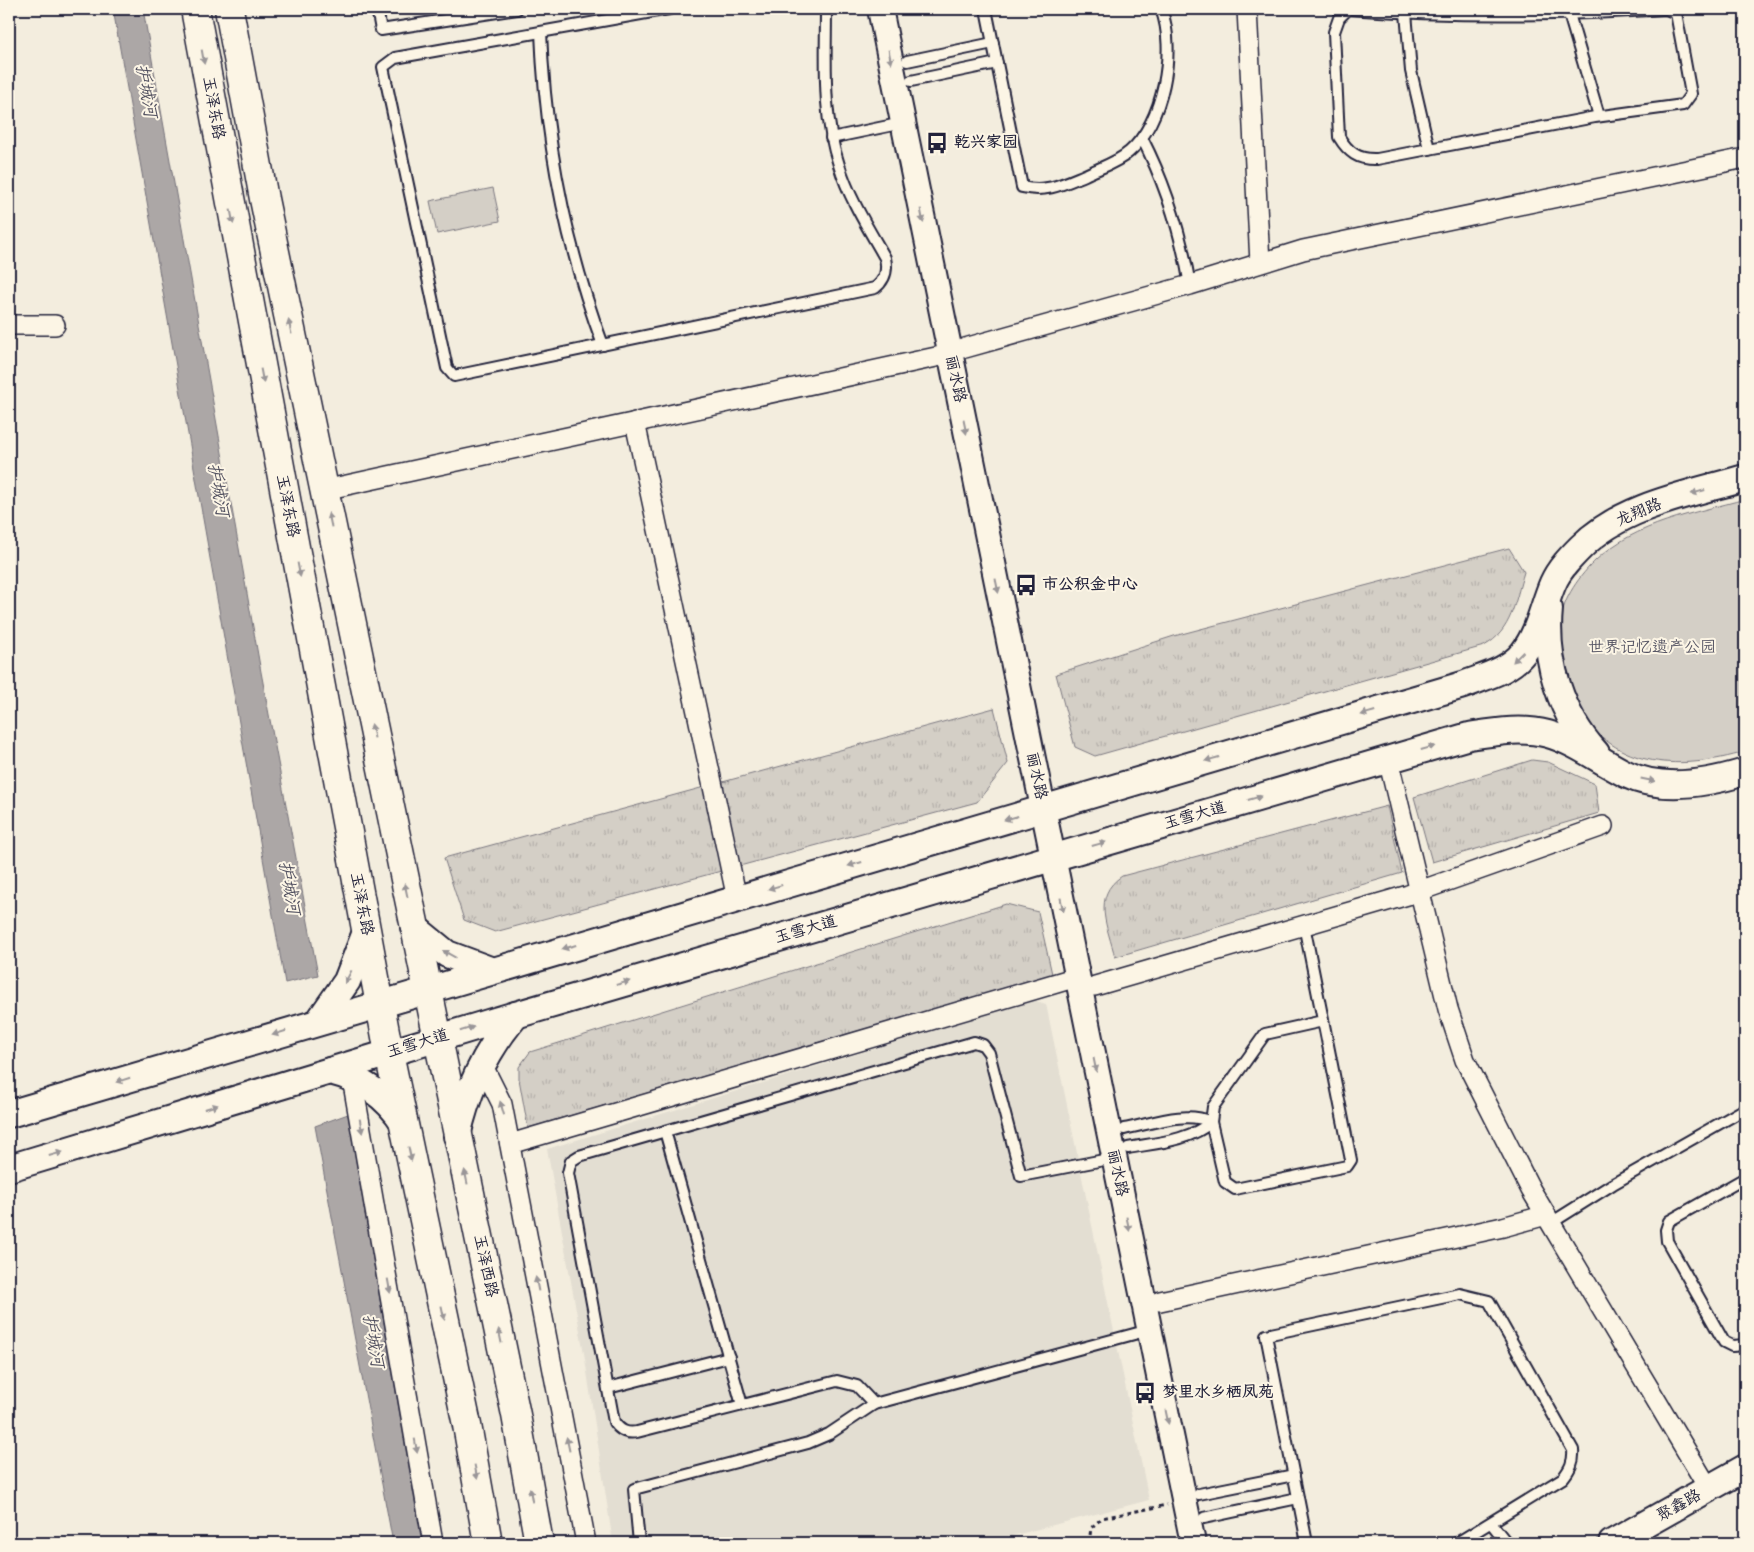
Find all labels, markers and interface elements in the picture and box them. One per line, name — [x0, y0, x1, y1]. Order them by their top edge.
one-way arrow — [200, 49, 208, 65]
one-way arrow — [886, 49, 894, 65]
water label: 护城河 — [128, 62, 163, 123]
street label: 玉泽东路 — [196, 74, 230, 142]
bus stop icon: 乾兴家园 — [924, 130, 950, 156]
place label: 乾兴家园 — [954, 131, 1018, 155]
one-way arrow — [918, 208, 926, 223]
one-way arrow — [229, 209, 237, 225]
one-way arrow — [286, 319, 294, 334]
street label: 丽水路 — [938, 353, 972, 405]
one-way arrow — [259, 369, 267, 385]
one-way arrow — [961, 419, 969, 435]
water label: 护城河 — [200, 461, 235, 522]
street label: 玉泽东路 — [269, 472, 305, 540]
one-way arrow — [1691, 488, 1706, 496]
street label: 龙翔路 — [1612, 493, 1666, 533]
one-way arrow — [326, 513, 334, 528]
one-way arrow — [295, 563, 303, 579]
bus stop icon: 市公积金中心 — [1013, 572, 1039, 598]
place label: 市公积金中心 — [1042, 573, 1138, 597]
one-way arrow — [993, 578, 1001, 593]
park label: 世界记忆遗产公园 — [1588, 636, 1716, 660]
one-way arrow — [1513, 650, 1525, 662]
one-way arrow — [1360, 710, 1375, 718]
one-way arrow — [369, 722, 377, 738]
one-way arrow — [1421, 743, 1436, 751]
street label: 丽水路 — [1019, 750, 1053, 802]
one-way arrow — [1204, 755, 1219, 763]
one-way arrow — [1641, 776, 1657, 784]
one-way arrow — [1248, 794, 1263, 802]
street label: 玉雪大道 — [1161, 796, 1229, 836]
one-way arrow — [1004, 814, 1019, 822]
one-way arrow — [1092, 839, 1107, 847]
water label: 护城河 — [271, 859, 306, 920]
one-way arrow — [848, 860, 863, 868]
street label: 玉泽东路 — [343, 870, 379, 938]
one-way arrow — [402, 882, 410, 897]
one-way arrow — [768, 884, 783, 892]
one-way arrow — [1059, 898, 1067, 914]
street label: 玉雪大道 — [772, 910, 840, 950]
one-way arrow — [561, 944, 576, 952]
one-way arrow — [442, 949, 455, 958]
one-way arrow — [344, 970, 352, 985]
one-way arrow — [616, 979, 631, 987]
street label: 玉雪大道 — [384, 1023, 452, 1065]
one-way arrow — [460, 1025, 475, 1033]
one-way arrow — [271, 1030, 286, 1038]
one-way arrow — [1091, 1057, 1099, 1072]
one-way arrow — [116, 1076, 131, 1084]
one-way arrow — [497, 1100, 505, 1115]
one-way arrow — [204, 1103, 219, 1111]
one-way arrow — [357, 1118, 365, 1134]
one-way arrow — [406, 1146, 414, 1161]
street label: 丽水路 — [1100, 1147, 1134, 1199]
one-way arrow — [48, 1149, 63, 1157]
one-way arrow — [462, 1169, 470, 1184]
one-way arrow — [1124, 1216, 1132, 1232]
street label: 玉泽西路 — [467, 1232, 503, 1300]
one-way arrow — [532, 1276, 540, 1292]
one-way arrow — [385, 1278, 393, 1294]
one-way arrow — [440, 1305, 448, 1321]
water label: 护城河 — [355, 1312, 390, 1373]
one-way arrow — [495, 1327, 503, 1343]
bus stop icon: 梦里水乡栖凤苑 — [1132, 1380, 1158, 1406]
place label: 梦里水乡栖凤苑 — [1162, 1381, 1274, 1405]
one-way arrow — [1163, 1410, 1171, 1425]
one-way arrow — [564, 1436, 572, 1451]
one-way arrow — [413, 1438, 421, 1454]
one-way arrow — [472, 1464, 480, 1480]
street label: 聚鑫路 — [1652, 1484, 1706, 1528]
one-way arrow — [526, 1487, 534, 1503]

